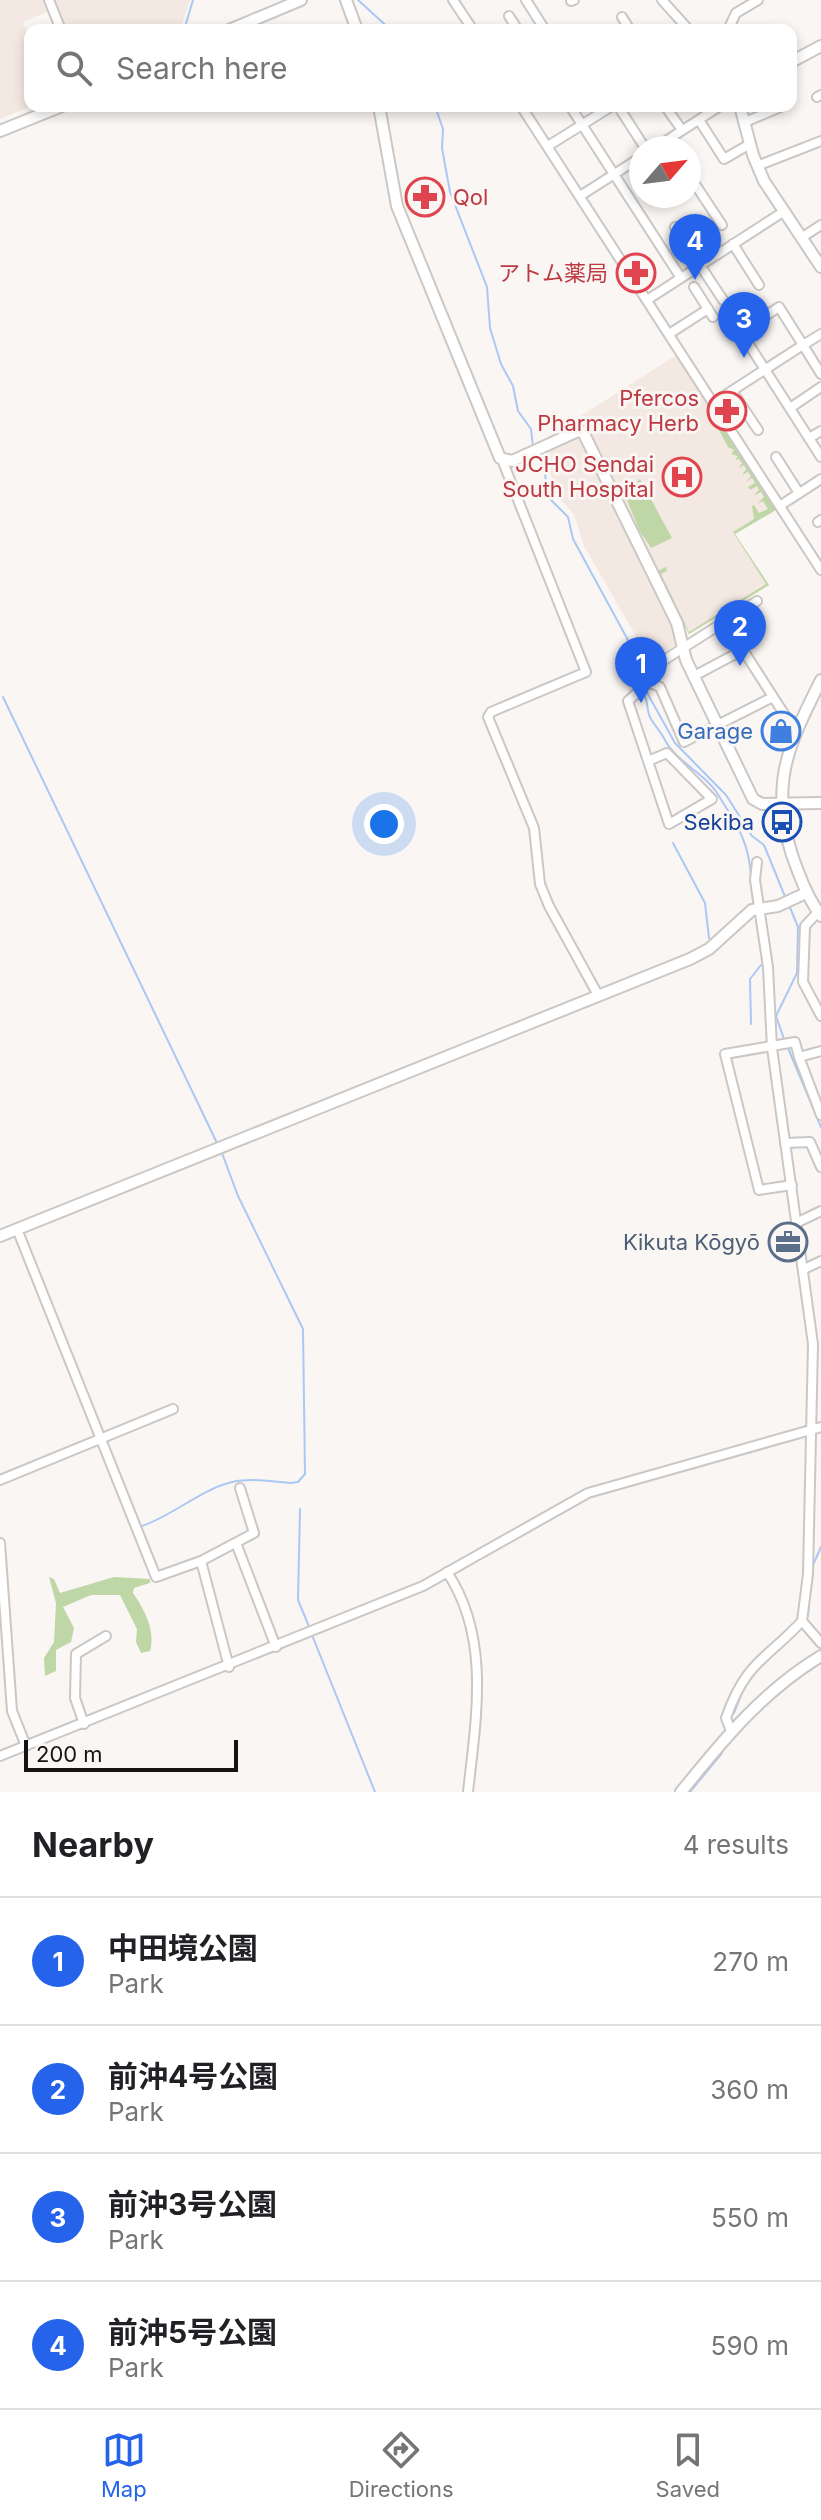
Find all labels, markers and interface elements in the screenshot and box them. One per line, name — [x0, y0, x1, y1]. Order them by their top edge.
search box — [24, 24, 797, 112]
icon: search — [52, 46, 96, 90]
text: Search here — [116, 50, 288, 86]
north arrow — [629, 136, 701, 208]
pharmacy icon: Qol — [404, 176, 446, 218]
place label: Qol — [453, 184, 488, 210]
pin: 4 — [669, 214, 721, 280]
pharmacy icon: アトム薬局 — [615, 252, 657, 294]
place label: アトム薬局 — [498, 260, 608, 286]
pin: 3 — [718, 292, 770, 358]
place label: Pfercos Pharmacy Herb — [537, 385, 699, 436]
pharmacy icon: Pfercos Pharmacy Herb — [706, 390, 748, 432]
place label: JCHO Sendai South Hospital — [502, 451, 654, 502]
hospital icon: JCHO Sendai South Hospital — [661, 456, 703, 498]
pin: 2 — [714, 600, 766, 666]
pin: 1 — [615, 637, 667, 703]
shop icon: Garage — [760, 710, 802, 752]
place label: Garage — [677, 718, 753, 744]
bus stop icon: Sekiba — [761, 801, 803, 843]
your location — [364, 804, 404, 844]
place label: Sekiba — [684, 809, 754, 835]
office icon: Kikuta Kōgyō — [767, 1221, 809, 1263]
place label: Kikuta Kōgyō — [623, 1229, 760, 1255]
scale bar — [24, 1736, 238, 1772]
text: 200 m — [36, 1741, 103, 1767]
text: Nearby — [32, 1824, 154, 1865]
text: 4 results — [683, 1829, 789, 1860]
text: 中田境公園 — [108, 1930, 258, 1966]
text: 1 — [52, 1946, 64, 1977]
text: 270 m — [712, 1946, 789, 1977]
text: Park — [108, 1968, 164, 1999]
text: 前沖4号公園 — [108, 2058, 278, 2094]
text: 2 — [50, 2074, 66, 2105]
text: 360 m — [710, 2074, 789, 2105]
text: Park — [108, 2096, 164, 2127]
text: 前沖3号公園 — [108, 2186, 277, 2222]
text: 3 — [50, 2202, 66, 2233]
text: 550 m — [711, 2202, 789, 2233]
text: Park — [108, 2224, 164, 2255]
text: 前沖5号公園 — [108, 2314, 277, 2350]
text: 4 — [49, 2330, 67, 2361]
text: 590 m — [711, 2330, 789, 2361]
text: Park — [108, 2352, 164, 2383]
tab: Map — [101, 2428, 147, 2502]
tab: Directions — [349, 2428, 454, 2502]
tab: Saved — [656, 2428, 720, 2502]

